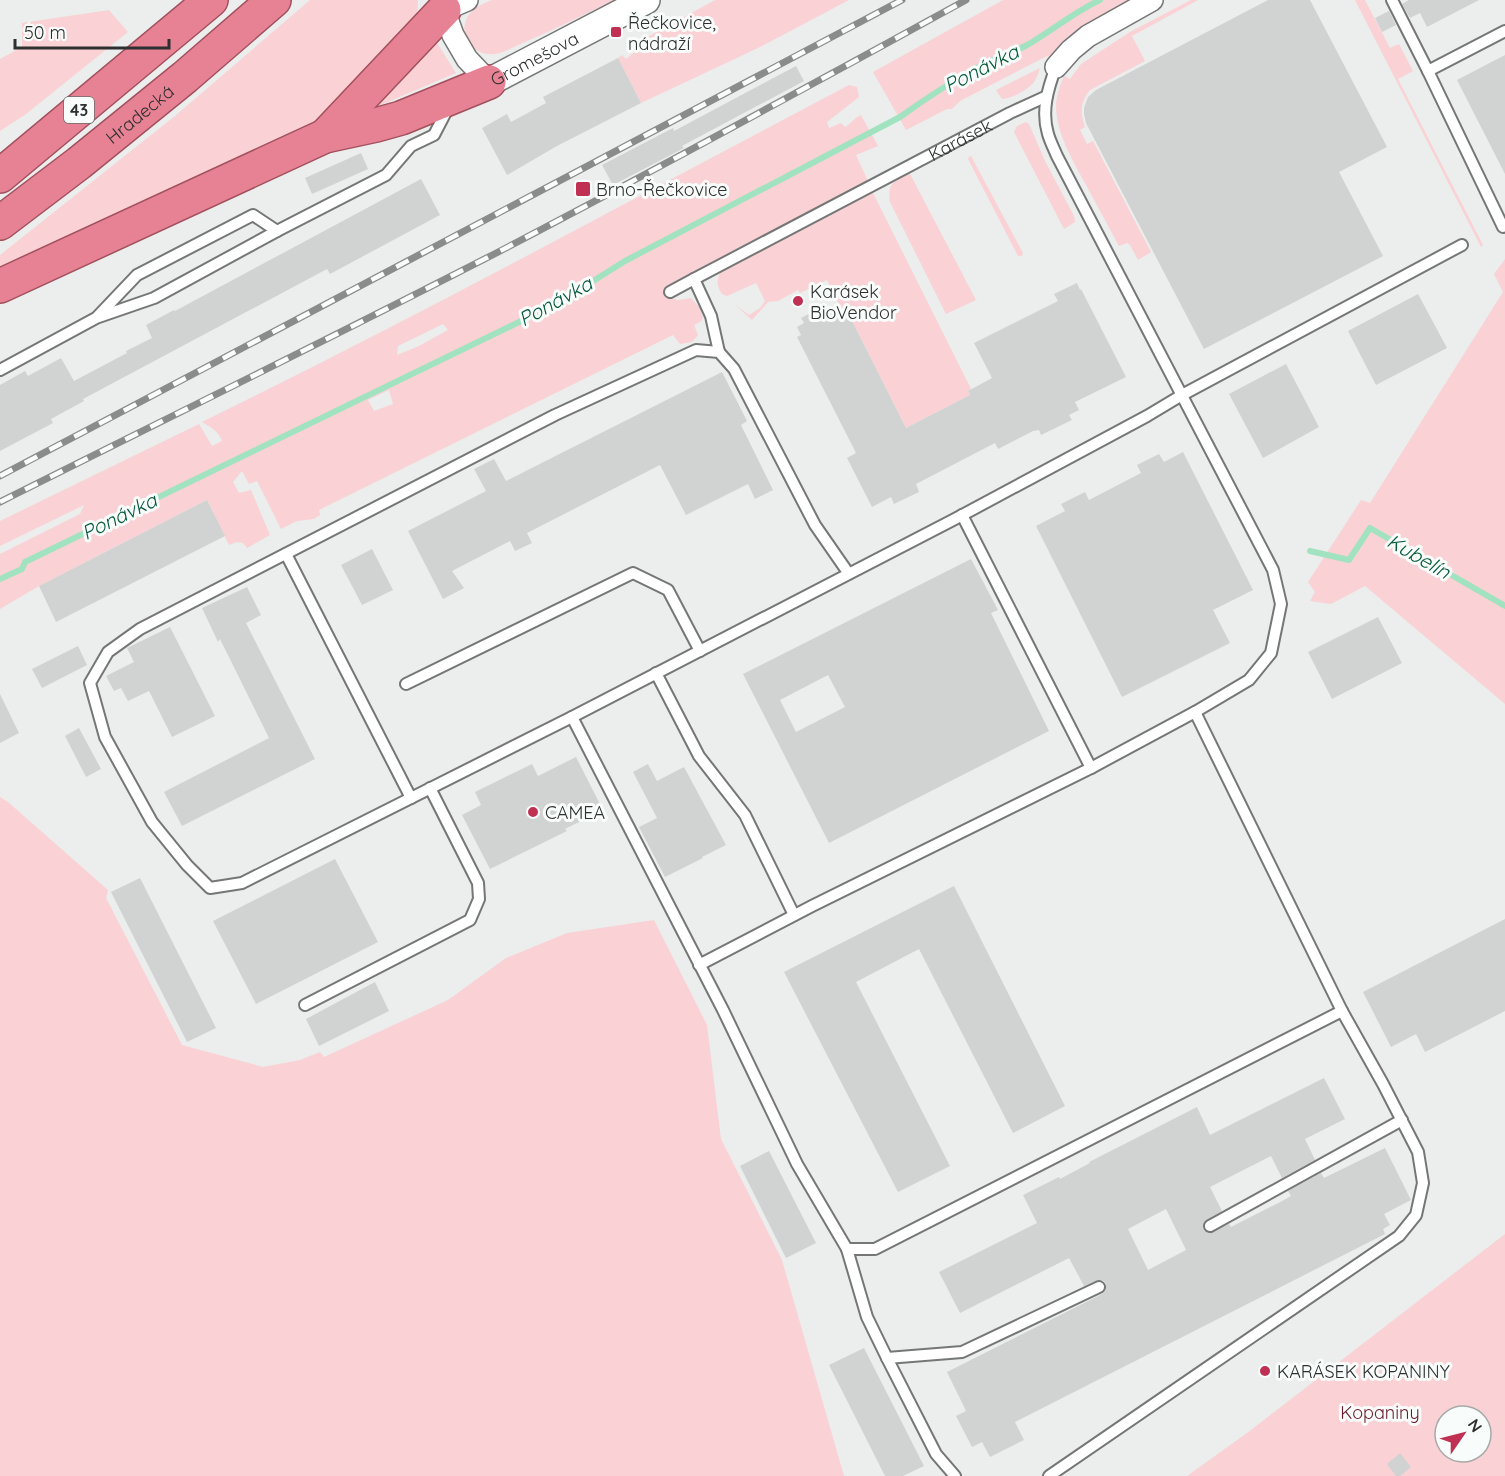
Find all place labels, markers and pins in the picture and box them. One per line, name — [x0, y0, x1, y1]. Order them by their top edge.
place label: Řečkovice, nádraží — [628, 11, 716, 55]
marker: Řečkovice, nádraží — [609, 25, 623, 39]
place label: Brno-Řečkovice — [596, 178, 727, 201]
marker: Brno-Řečkovice — [574, 180, 592, 198]
place label: Karásek BioVendor — [810, 280, 897, 324]
marker: Karásek BioVendor — [791, 294, 805, 308]
place label: CAMEA — [545, 801, 606, 824]
marker: CAMEA — [526, 805, 540, 819]
place label: KARÁSEK KOPANINY — [1277, 1360, 1450, 1383]
marker: KARÁSEK KOPANINY — [1258, 1364, 1272, 1378]

